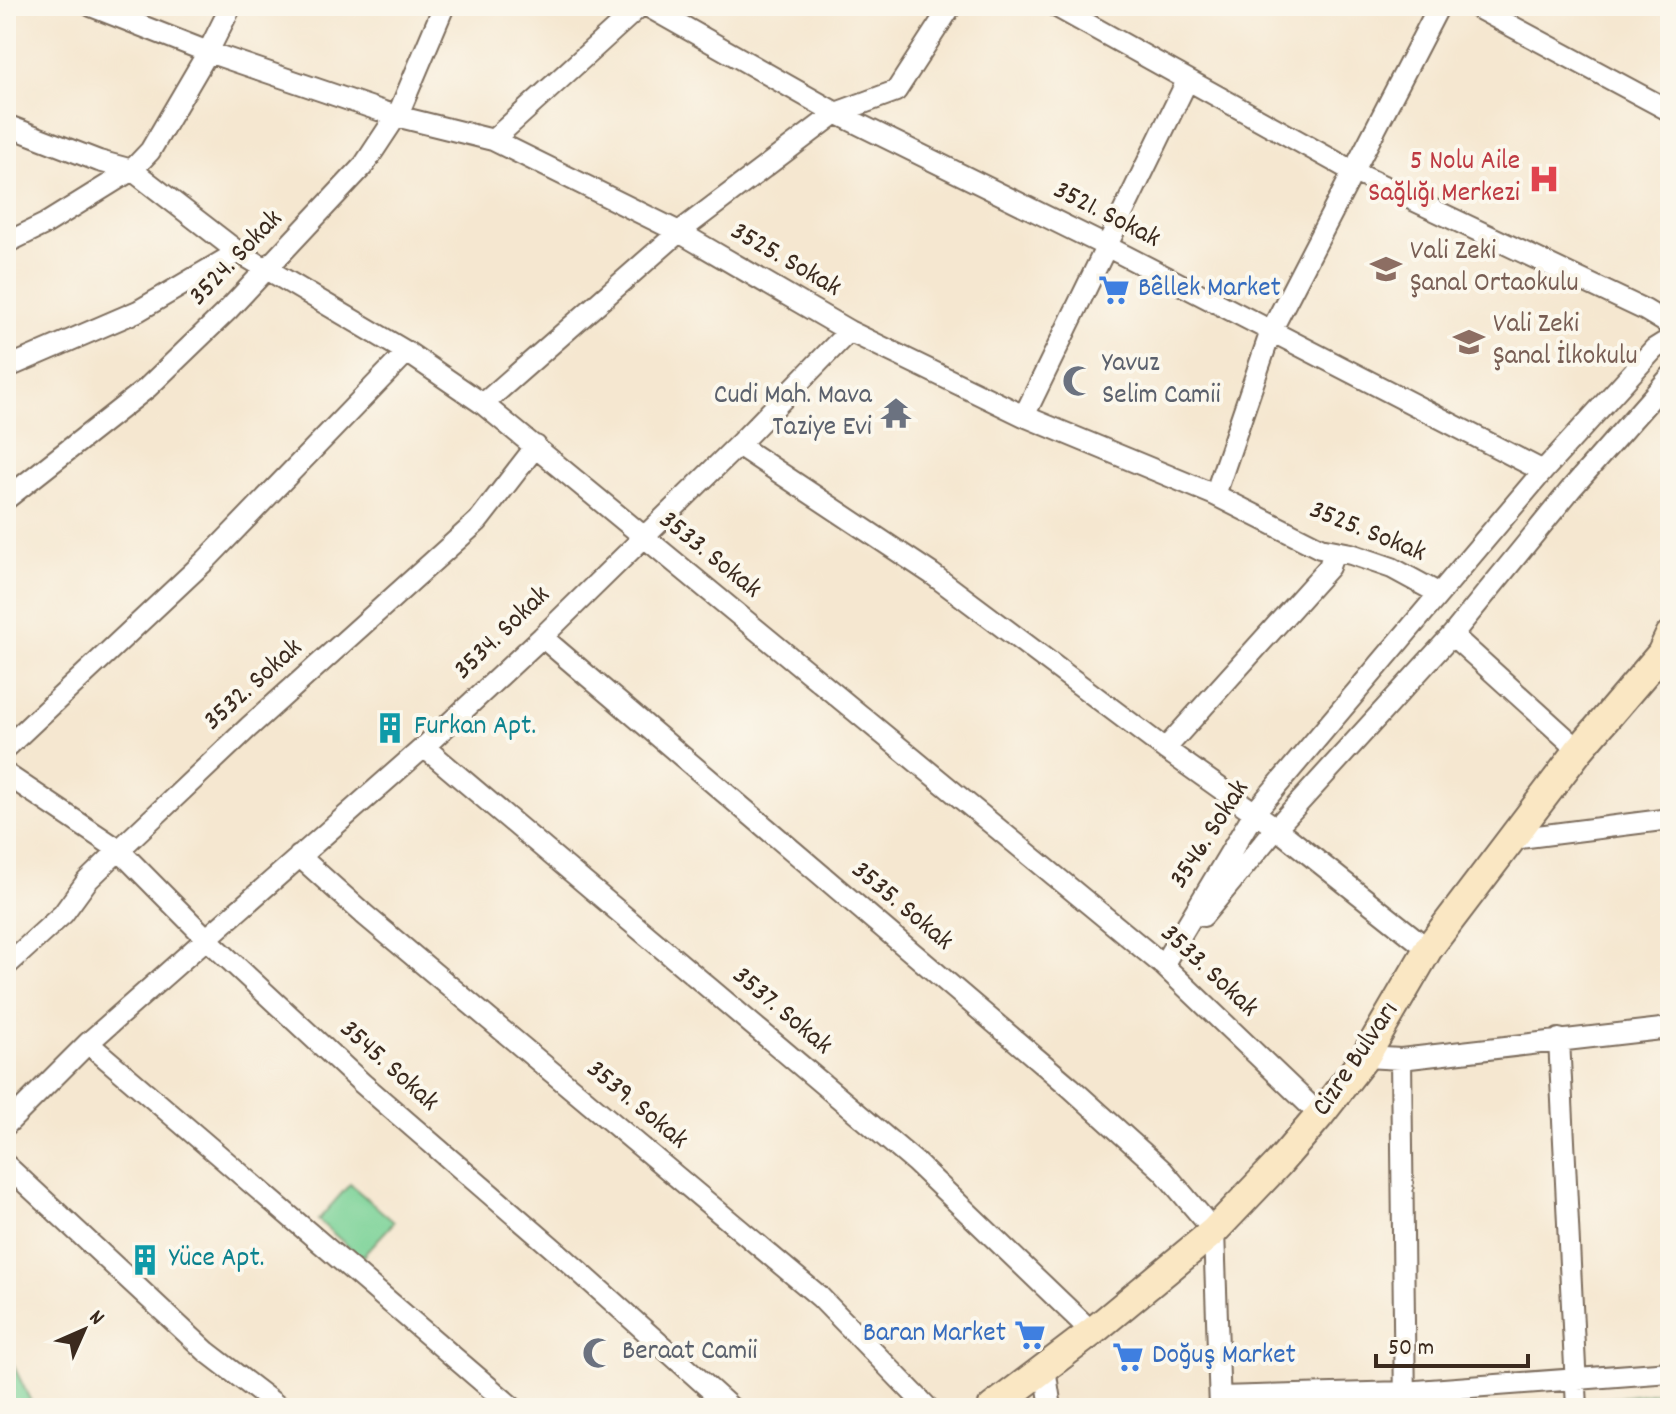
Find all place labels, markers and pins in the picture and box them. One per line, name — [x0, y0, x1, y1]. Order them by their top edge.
place label: 5 Nolu Aile Sağlığı Merkezi — [1368, 143, 1520, 215]
hospital icon: 5 Nolu Aile Sağlığı Merkezi — [1527, 162, 1561, 196]
place label: Vali Zeki Şanal Ortaokulu — [1410, 233, 1578, 305]
school or university icon: Vali Zeki Şanal Ortaokulu — [1369, 252, 1403, 286]
place label: Bêllek Market — [1138, 270, 1281, 310]
supermarket icon: Bêllek Market — [1097, 273, 1131, 307]
place label: Vali Zeki Şanal İlkokulu — [1493, 306, 1638, 378]
school or university icon: Vali Zeki Şanal İlkokulu — [1452, 325, 1486, 359]
place label: Yavuz Selim Camii — [1102, 345, 1221, 417]
mosque icon: Yavuz Selim Camii — [1061, 364, 1095, 398]
place label: Cudi Mah. Mava Taziye Evi — [714, 377, 873, 449]
temple icon: Cudi Mah. Mava Taziye Evi — [879, 396, 913, 430]
place label: Furkan Apt. — [414, 708, 536, 748]
building icon: Furkan Apt. — [373, 711, 407, 745]
place label: Yüce Apt. — [169, 1240, 264, 1280]
building icon: Yüce Apt. — [128, 1243, 162, 1277]
place label: Baran Market — [863, 1315, 1006, 1355]
supermarket icon: Baran Market — [1013, 1318, 1047, 1352]
place label: Beraat Camii — [622, 1333, 757, 1373]
mosque icon: Beraat Camii — [581, 1336, 615, 1370]
place label: Doğuş Market — [1152, 1337, 1296, 1377]
supermarket icon: Doğuş Market — [1111, 1340, 1145, 1374]

